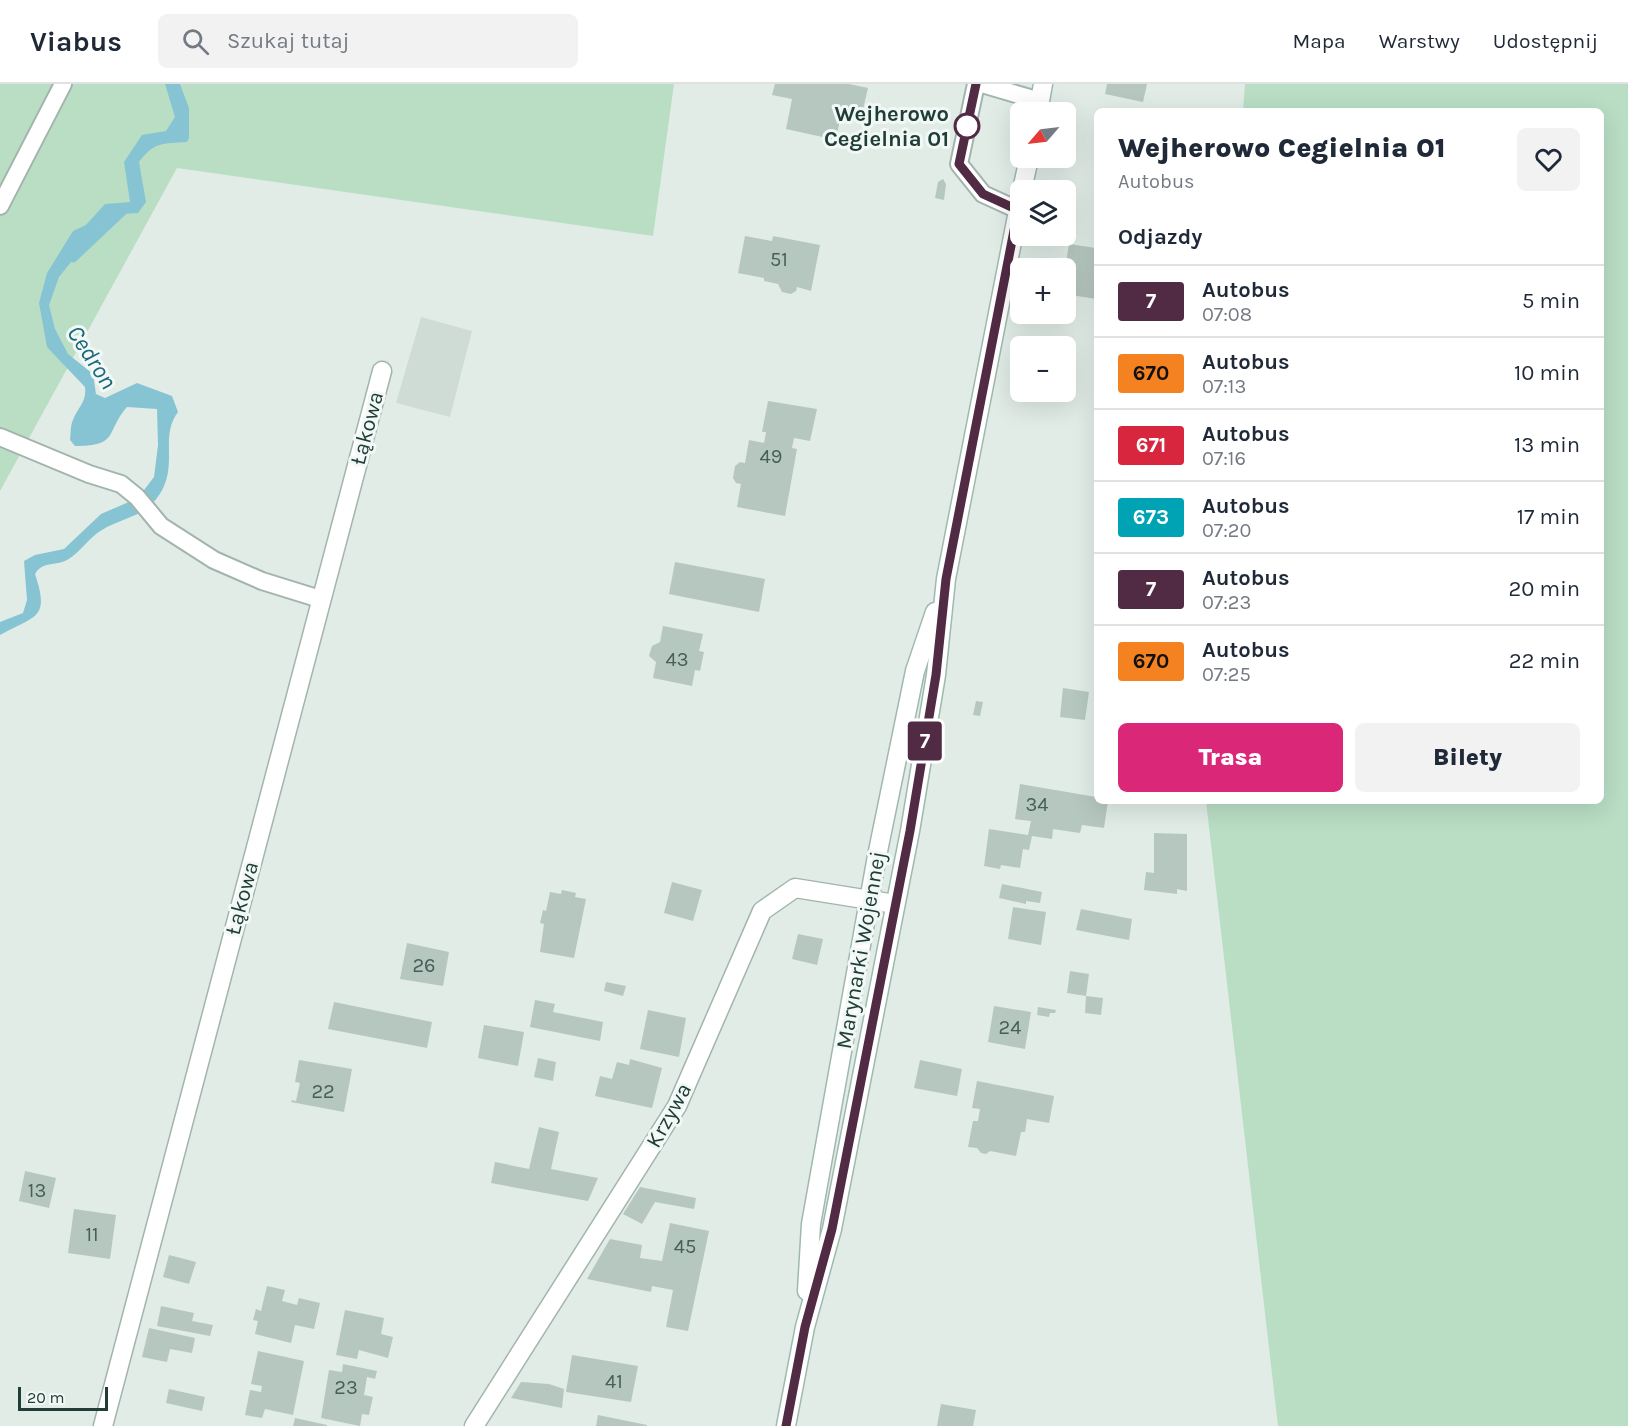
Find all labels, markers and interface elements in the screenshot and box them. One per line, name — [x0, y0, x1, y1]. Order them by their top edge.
search box — [158, 14, 578, 68]
text: Viabus — [30, 25, 122, 58]
icon: search — [179, 25, 212, 58]
text: Szukaj tutaj — [227, 28, 350, 54]
text: Mapa — [1292, 29, 1346, 53]
text: Warstwy — [1379, 29, 1460, 53]
text: Udostępnij — [1493, 29, 1598, 53]
place label: Wejherowo Cegielnia 01 — [824, 101, 949, 152]
north arrow — [1010, 102, 1076, 168]
map controls — [1010, 102, 1076, 402]
marker: Wejherowo Cegielnia 01 — [954, 113, 980, 139]
button: heart — [1517, 128, 1580, 191]
text: Wejherowo Cegielnia 01 — [1118, 131, 1446, 164]
text: Autobus — [1118, 170, 1195, 193]
button: layers — [1010, 180, 1076, 246]
text: Odjazdy — [1118, 224, 1202, 250]
house number: 51 — [770, 248, 788, 271]
button: + — [1010, 258, 1076, 324]
text: Autobus — [1202, 277, 1290, 303]
text: 5 min — [1522, 288, 1580, 314]
text: 7 — [1146, 289, 1156, 313]
text: 07:08 — [1202, 303, 1252, 326]
water label: Cedron — [61, 320, 123, 394]
button: − — [1010, 336, 1076, 402]
text: Autobus — [1202, 349, 1290, 375]
text: 10 min — [1514, 360, 1580, 386]
text: 670 — [1133, 361, 1169, 385]
text: 07:13 — [1202, 375, 1246, 398]
street label: Łąkowa — [345, 389, 389, 468]
text: Autobus — [1202, 421, 1290, 447]
text: 13 min — [1514, 432, 1580, 458]
text: 671 — [1136, 433, 1166, 457]
house number: 49 — [760, 445, 782, 468]
text: 07:16 — [1202, 447, 1246, 470]
text: Autobus — [1202, 493, 1290, 519]
text: 17 min — [1517, 504, 1580, 530]
text: 673 — [1133, 505, 1169, 529]
text: 07:20 — [1202, 519, 1251, 542]
text: Autobus — [1202, 565, 1290, 591]
text: 20 min — [1509, 576, 1580, 602]
text: 7 — [1146, 577, 1156, 601]
text: 07:23 — [1202, 591, 1251, 614]
text: Autobus — [1202, 637, 1290, 663]
house number: 43 — [666, 648, 688, 671]
text: 22 min — [1509, 648, 1580, 674]
text: 670 — [1133, 649, 1169, 673]
text: 07:25 — [1202, 663, 1251, 686]
line badge: 7 — [906, 722, 944, 760]
button: Trasa — [1118, 723, 1343, 792]
button: Bilety — [1355, 723, 1580, 792]
text: 7 — [920, 729, 930, 753]
house number: 34 — [1026, 793, 1048, 816]
street label: Marynarki Wojennej — [831, 849, 891, 1051]
street label: Łąkowa — [220, 859, 264, 938]
house number: 26 — [412, 954, 436, 977]
house number: 24 — [999, 1016, 1021, 1039]
street label: Krzywa — [641, 1079, 697, 1152]
house number: 22 — [311, 1080, 335, 1103]
house number: 13 — [28, 1179, 46, 1202]
house number: 11 — [85, 1223, 99, 1246]
house number: 45 — [674, 1235, 696, 1258]
house number: 41 — [605, 1370, 623, 1393]
house number: 23 — [334, 1376, 358, 1399]
scale bar — [18, 1384, 108, 1412]
text: 20 m — [27, 1388, 65, 1407]

